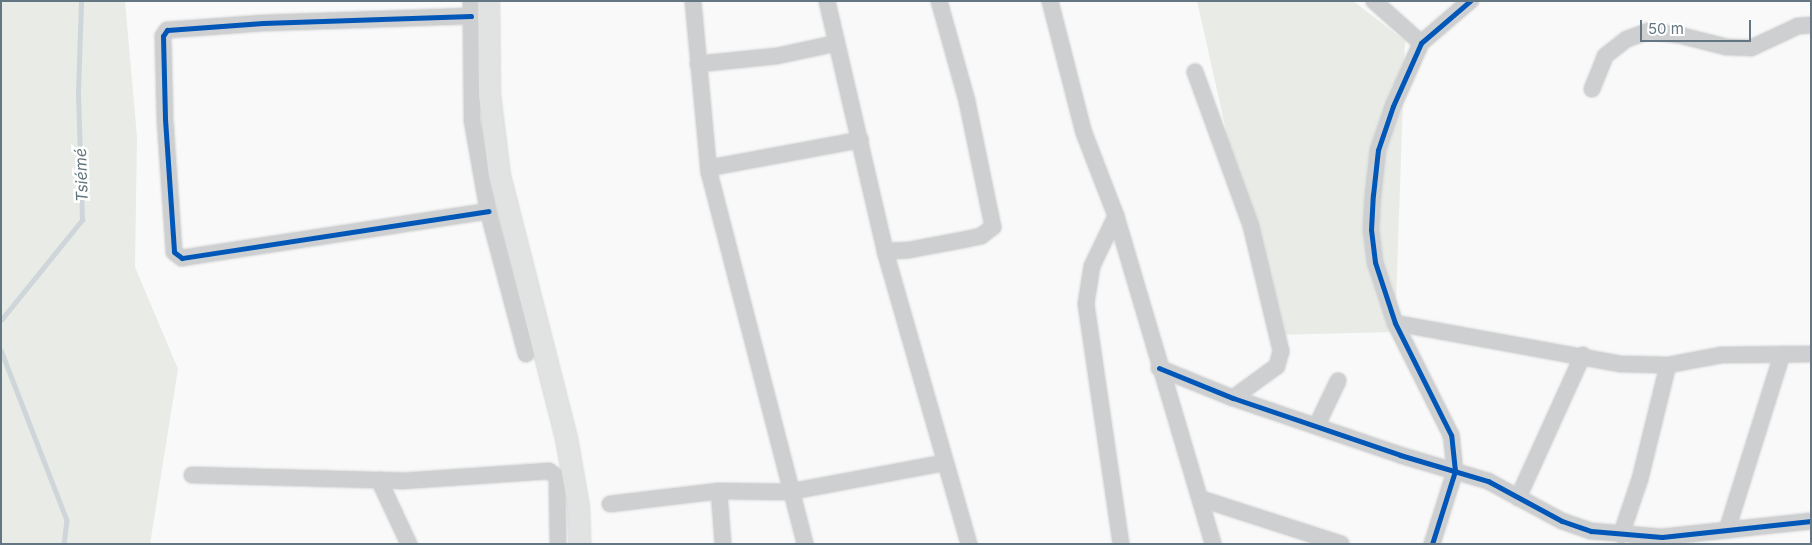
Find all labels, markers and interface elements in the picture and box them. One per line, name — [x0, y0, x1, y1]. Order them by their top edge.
scale bar — [1642, 10, 1753, 42]
text: 50 m — [1648, 19, 1684, 38]
water label: Tsiémé — [70, 148, 92, 202]

